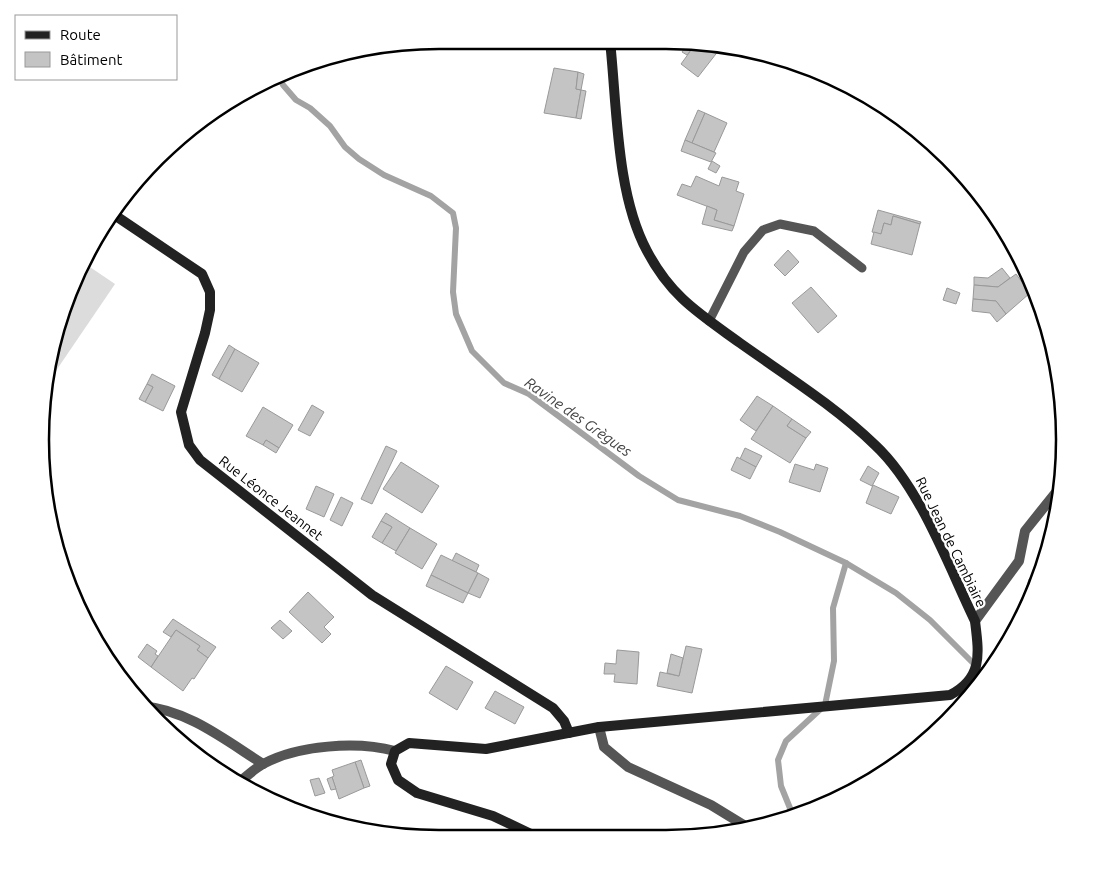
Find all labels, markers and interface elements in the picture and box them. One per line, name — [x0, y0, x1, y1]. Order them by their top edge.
legend — [15, 15, 178, 80]
text: Route — [60, 26, 101, 43]
text: Bâtiment — [60, 51, 123, 68]
water label: Ravine des Grègues — [522, 373, 635, 460]
street label: Rue Léonce Jeannet — [216, 453, 326, 544]
street label: Rue Jean de Cambiaire — [912, 474, 990, 610]

